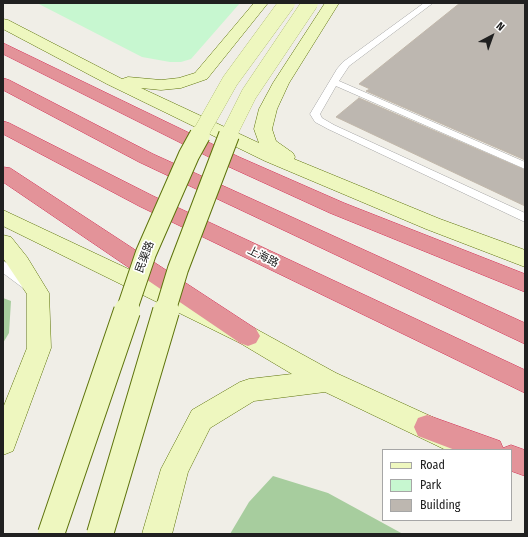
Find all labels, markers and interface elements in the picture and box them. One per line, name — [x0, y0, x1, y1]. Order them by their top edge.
north arrow — [472, 16, 512, 56]
text: N — [493, 19, 507, 34]
street label: 民渠路 — [133, 239, 157, 275]
street label: 上海路 — [245, 244, 281, 270]
legend — [382, 449, 512, 521]
text: Road — [420, 458, 445, 472]
text: Park — [420, 478, 441, 492]
text: Building — [420, 498, 460, 512]

